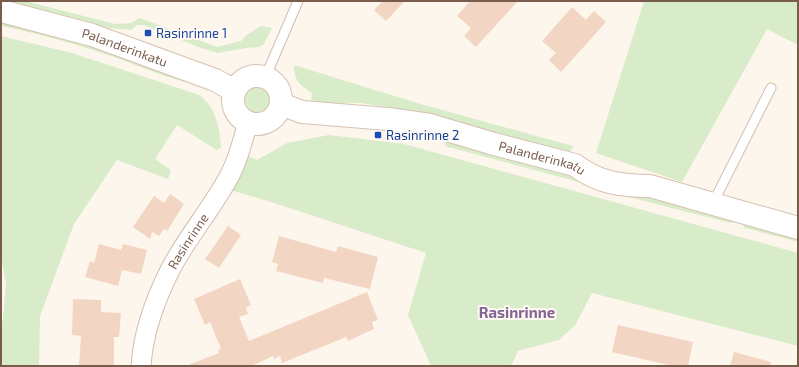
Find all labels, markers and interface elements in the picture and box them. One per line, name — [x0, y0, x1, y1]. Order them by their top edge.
street label: Palanderinkatu — [80, 25, 170, 70]
place label: Rasinrinne 1 — [156, 25, 227, 41]
marker: Rasinrinne 1 — [143, 28, 153, 38]
place label: Rasinrinne 2 — [386, 127, 459, 143]
marker: Rasinrinne 2 — [373, 130, 383, 140]
street label: Palanderinkatu — [497, 138, 589, 178]
street label: Rasinrinne — [164, 210, 212, 272]
district label: Rasinrinne — [479, 303, 555, 321]

